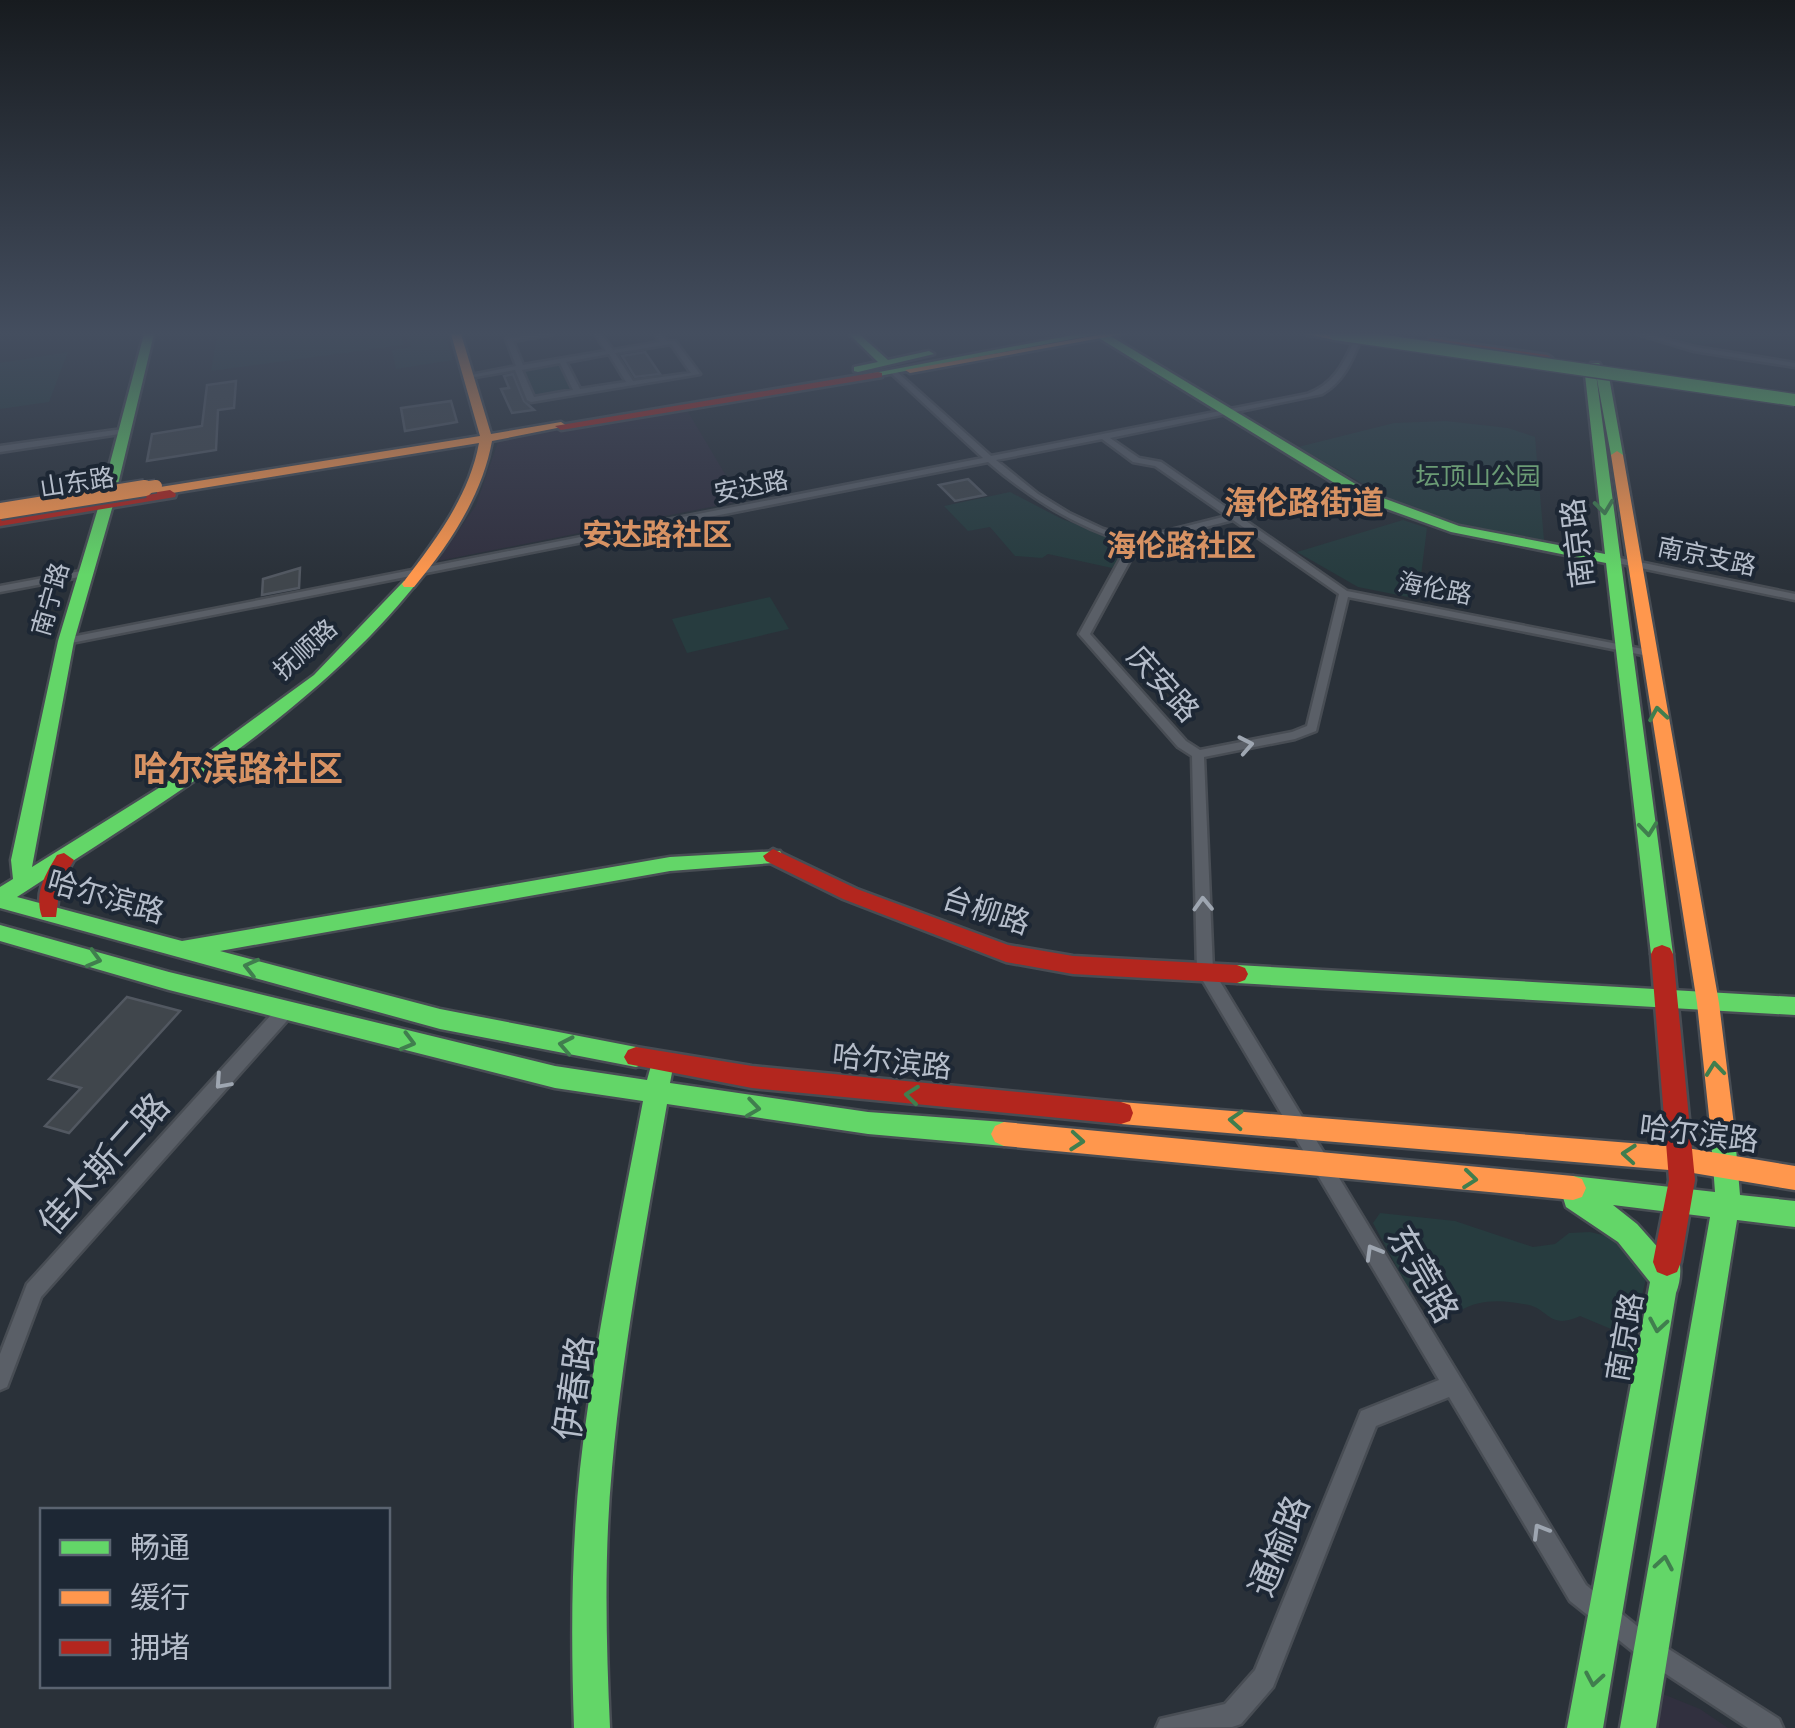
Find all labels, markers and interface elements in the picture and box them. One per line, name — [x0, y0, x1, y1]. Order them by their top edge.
street label: 山东路 — [37, 460, 117, 504]
park label: 坛顶山公园 — [1415, 460, 1541, 492]
street label: 安达路 — [711, 463, 791, 509]
district label: 海伦路街道 — [1224, 481, 1384, 523]
street label: 南京路 — [1552, 496, 1601, 590]
one-way arrow — [1593, 499, 1614, 515]
district label: 安达路社区 — [582, 514, 732, 553]
district label: 海伦路社区 — [1106, 525, 1256, 564]
street label: 南京支路 — [1655, 530, 1759, 582]
street label: 南宁路 — [24, 559, 76, 639]
street label: 海伦路 — [1395, 565, 1475, 611]
street label: 抚顺路 — [266, 612, 344, 686]
street label: 庆安路 — [1120, 637, 1209, 729]
one-way arrow — [1648, 706, 1669, 722]
one-way arrow — [1238, 735, 1255, 756]
district label: 哈尔滨路社区 — [133, 745, 343, 791]
one-way arrow — [1637, 821, 1658, 837]
street label: 哈尔滨路 — [43, 860, 169, 931]
street label: 台柳路 — [938, 877, 1035, 942]
one-way arrow — [1192, 896, 1213, 912]
one-way arrow — [85, 947, 102, 968]
one-way arrow — [243, 957, 260, 978]
one-way arrow — [399, 1030, 416, 1051]
street label: 哈尔滨路 — [830, 1035, 954, 1086]
one-way arrow — [558, 1036, 575, 1057]
one-way arrow — [1705, 1061, 1726, 1077]
one-way arrow — [216, 1070, 234, 1089]
street label: 佳木斯二路 — [28, 1083, 179, 1244]
one-way arrow — [903, 1084, 919, 1106]
one-way arrow — [745, 1096, 762, 1117]
street label: 哈尔滨路 — [1637, 1106, 1761, 1159]
one-way arrow — [1227, 1110, 1243, 1131]
one-way arrow — [1069, 1130, 1085, 1152]
one-way arrow — [1621, 1144, 1637, 1166]
one-way arrow — [1462, 1168, 1478, 1190]
street label: 东莞路 — [1378, 1217, 1470, 1330]
one-way arrow — [1366, 1245, 1385, 1263]
street label: 南京路 — [1597, 1289, 1651, 1384]
one-way arrow — [1648, 1317, 1669, 1333]
street label: 伊春路 — [543, 1333, 603, 1443]
street label: 通榆路 — [1237, 1488, 1319, 1603]
legend — [40, 1508, 390, 1688]
one-way arrow — [1533, 1524, 1552, 1542]
text: 畅通 — [130, 1527, 190, 1566]
one-way arrow — [1653, 1554, 1674, 1571]
text: 缓行 — [130, 1577, 190, 1616]
text: 拥堵 — [130, 1627, 190, 1666]
one-way arrow — [1584, 1671, 1605, 1687]

